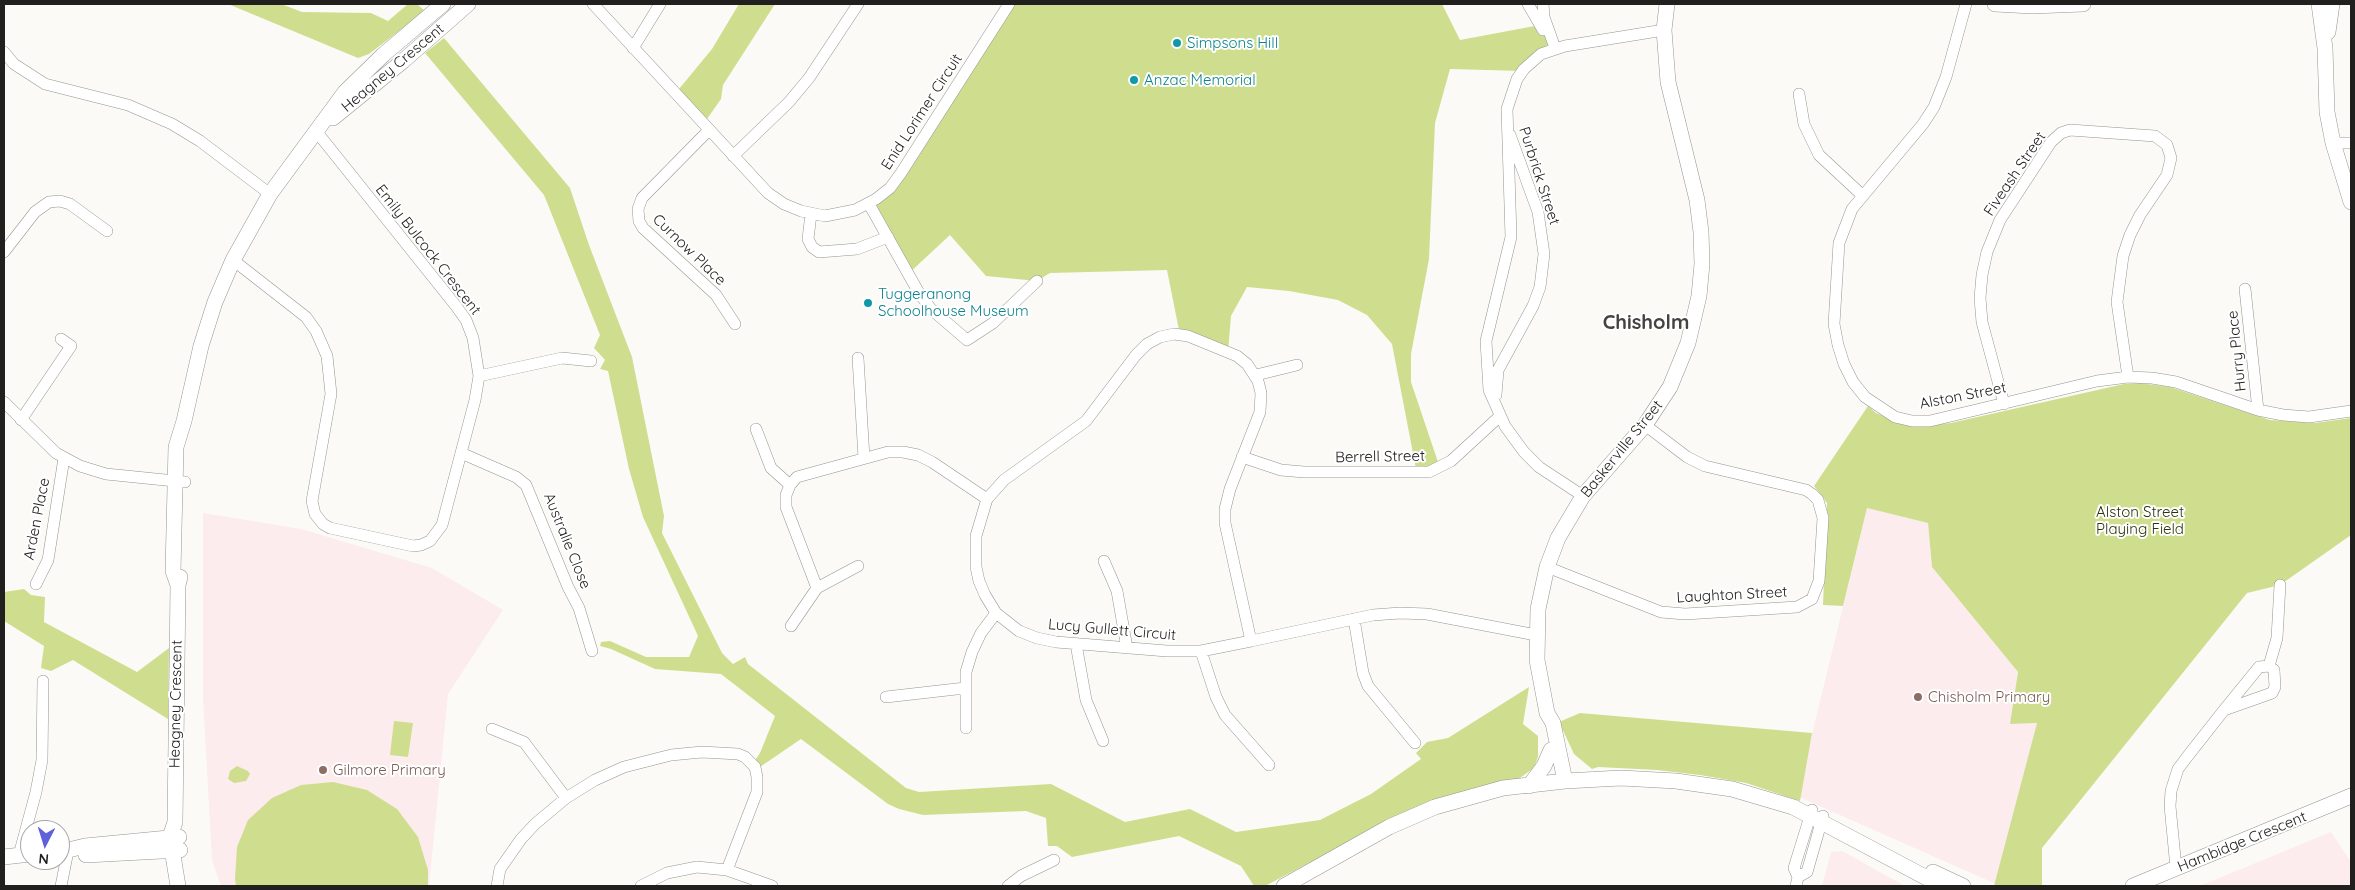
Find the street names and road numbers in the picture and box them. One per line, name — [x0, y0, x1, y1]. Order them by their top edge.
street label: Heagney Crescent — [338, 20, 448, 116]
street label: Enid Lorimer Circuit — [878, 51, 966, 173]
street label: Purbrick Street — [1515, 125, 1563, 227]
street label: Fiveash Street — [1980, 128, 2050, 220]
street label: Emily Bulcock Crescent — [372, 181, 484, 319]
street label: Curnow Place — [649, 211, 729, 289]
street label: Hurry Place — [2224, 310, 2250, 392]
street label: Alston Street — [1918, 379, 2008, 413]
street label: Baskerville Street — [1577, 397, 1667, 501]
street label: Berrell Street — [1335, 447, 1425, 467]
street label: Arden Place — [20, 476, 54, 562]
street label: Australie Close — [540, 490, 594, 592]
street label: Laughton Street — [1676, 583, 1788, 607]
street label: Lucy Gullett Circuit — [1047, 615, 1177, 645]
street label: Heagney Crescent — [166, 640, 186, 768]
street label: Hambidge Crescent — [2175, 808, 2309, 876]

